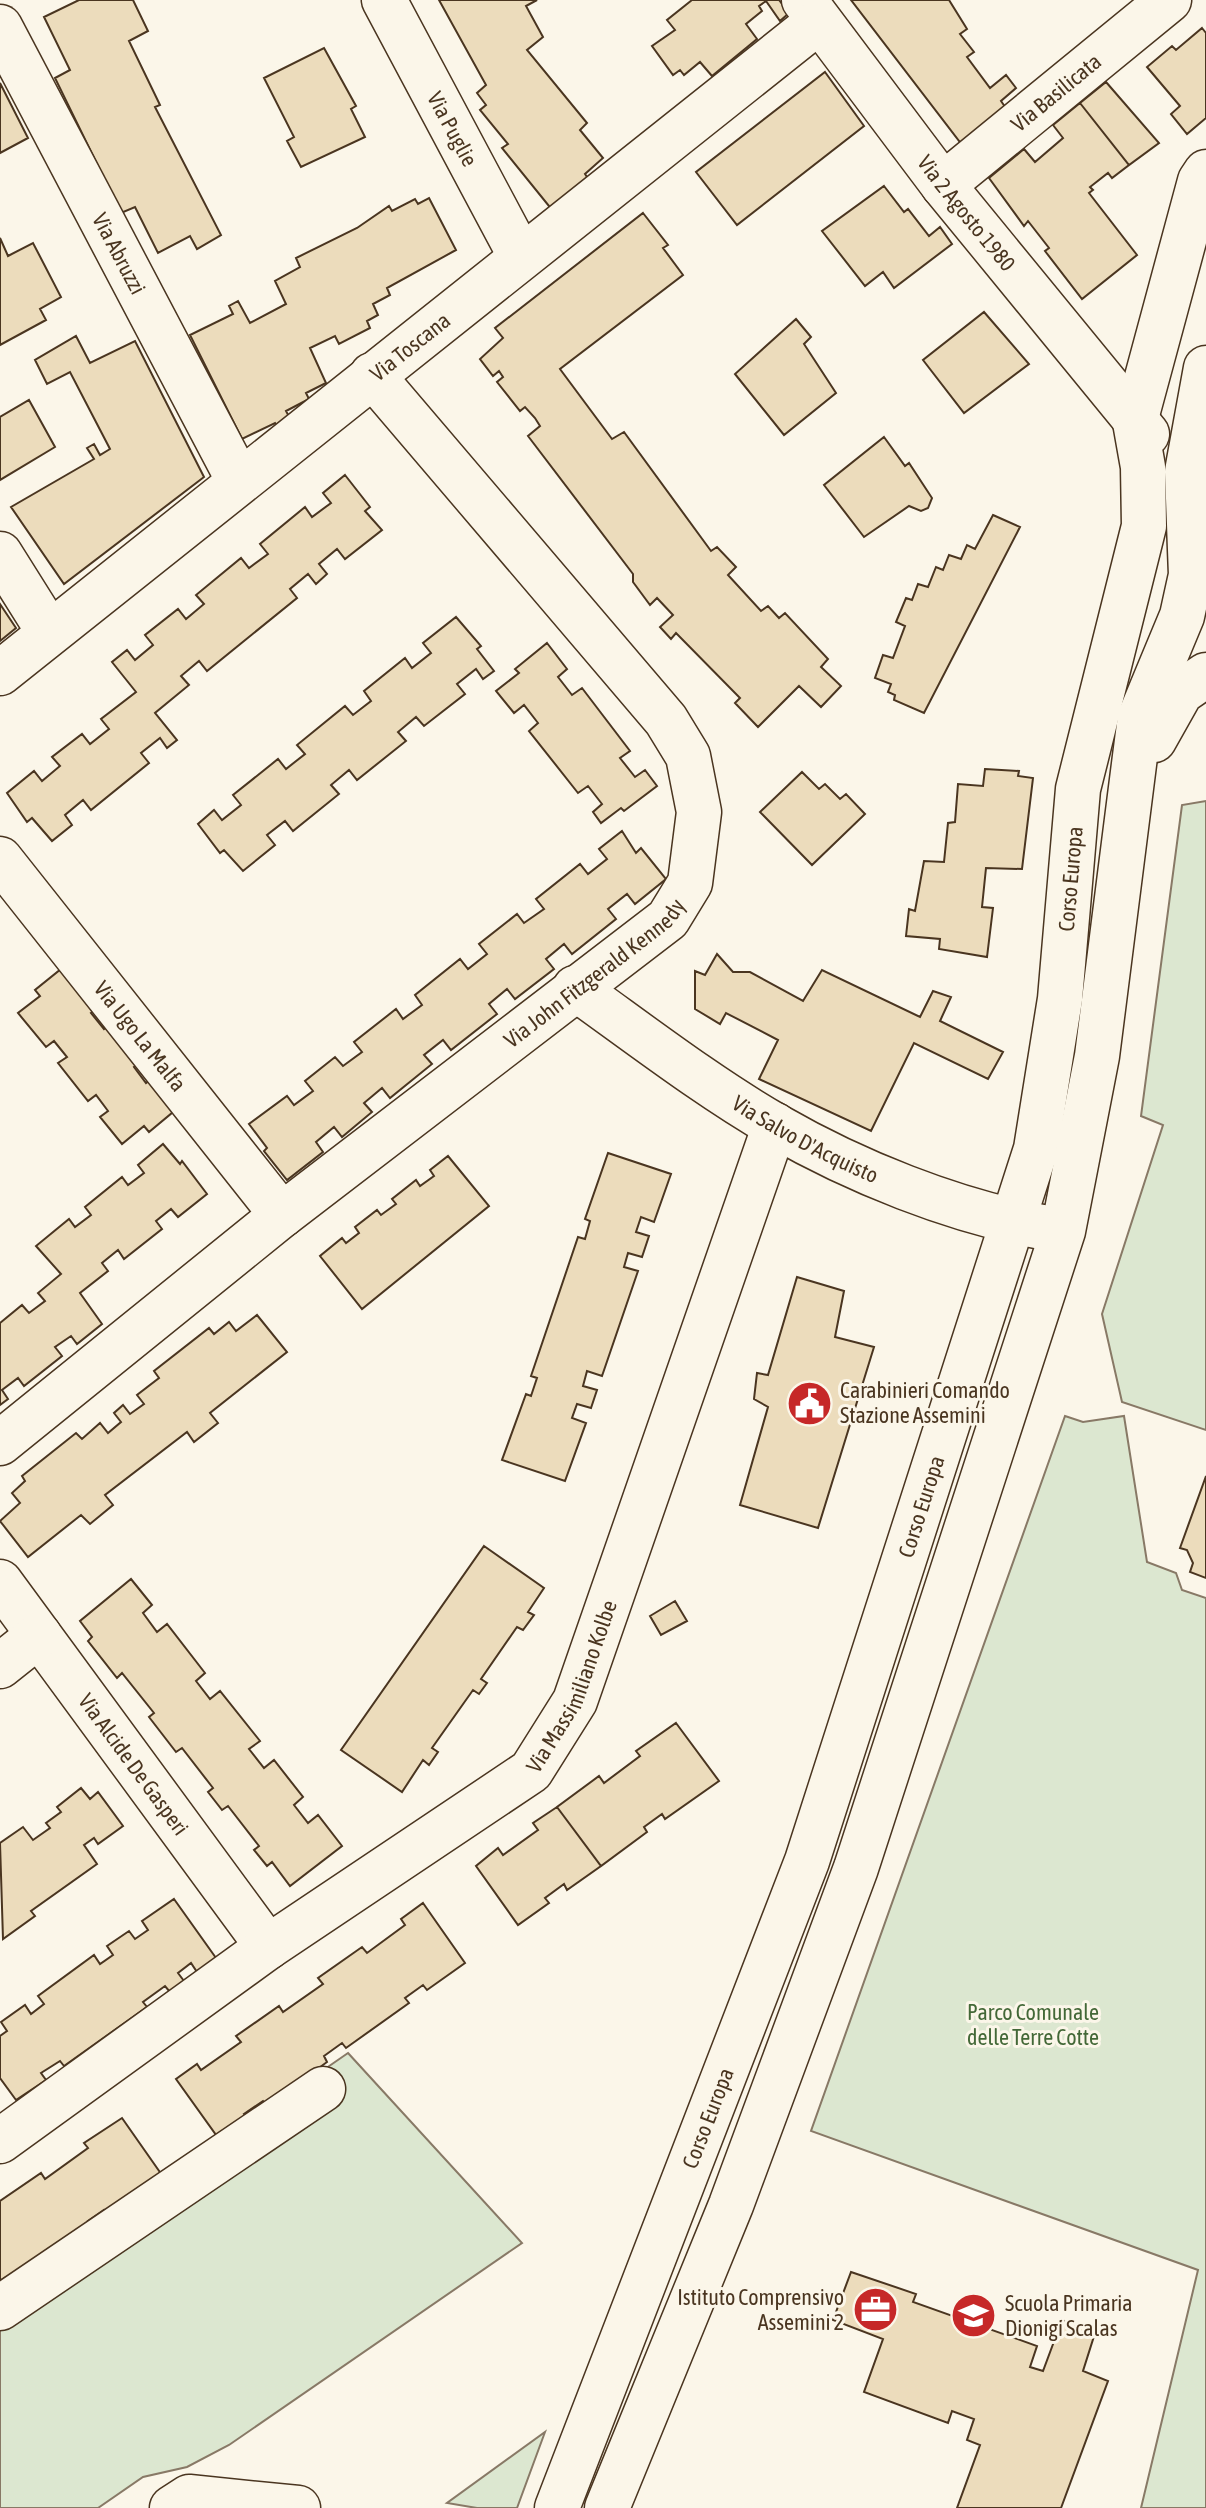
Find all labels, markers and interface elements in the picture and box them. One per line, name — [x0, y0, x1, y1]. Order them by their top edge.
street label: Via Basilicata — [1006, 48, 1106, 137]
street label: Via Puglie — [422, 87, 483, 171]
street label: Via 2 Agosto 1980 — [912, 150, 1021, 276]
street label: Via Abruzzi — [87, 208, 151, 299]
street label: Via Toscana — [365, 307, 455, 386]
street label: Corso Europa — [1053, 825, 1088, 933]
street label: Via John Fitzgerald Kennedy — [499, 894, 690, 1053]
street label: Via Ugo La Malfa — [89, 976, 192, 1097]
street label: Via Salvo D'Acquisto — [727, 1090, 882, 1188]
place label: Carabinieri Comando Stazione Assemini — [840, 1377, 1010, 1428]
public building icon: Carabinieri Comando Stazione Assemini — [785, 1379, 833, 1427]
street label: Corso Europa — [893, 1452, 950, 1561]
street label: Via Massimiliano Kolbe — [520, 1597, 622, 1777]
street label: Via Alcide De Gasperi — [73, 1688, 194, 1840]
park label: Parco Comunale delle Terre Cotte — [967, 1999, 1099, 2050]
street label: Corso Europa — [677, 2064, 739, 2172]
place label: Istituto Comprensivo Assemini 2 — [677, 2284, 844, 2335]
office icon: Istituto Comprensivo Assemini 2 — [851, 2286, 899, 2334]
place label: Scuola Primaria Dionigi Scalas — [1005, 2290, 1133, 2341]
school or university icon: Scuola Primaria Dionigi Scalas — [950, 2292, 998, 2340]

